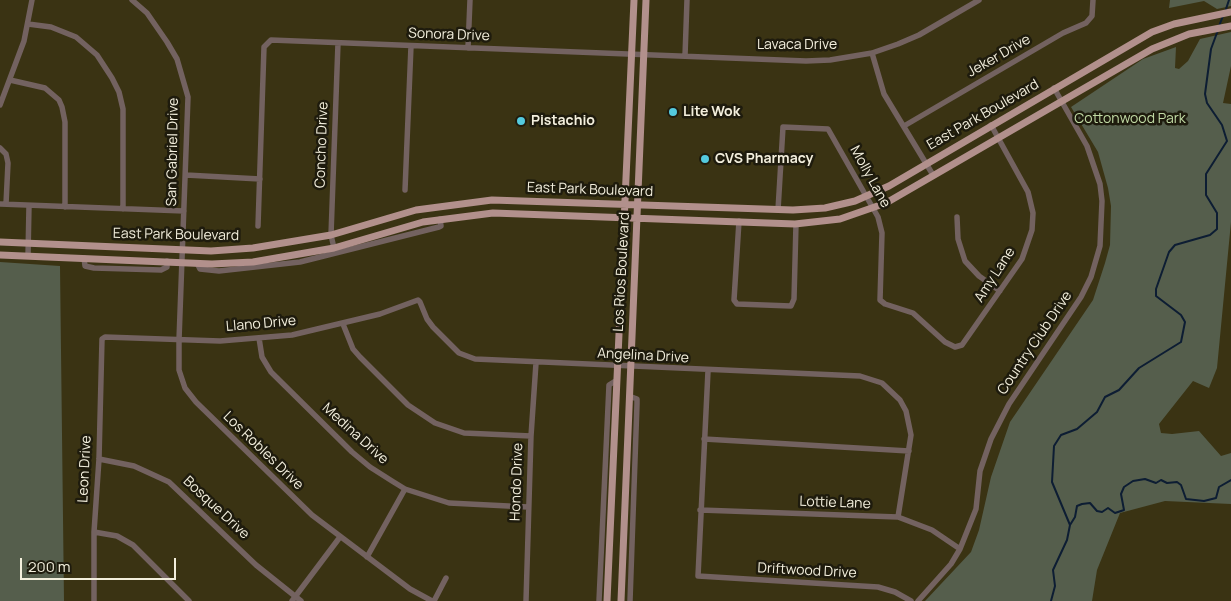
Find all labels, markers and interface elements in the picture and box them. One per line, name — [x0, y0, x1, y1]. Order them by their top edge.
street label: Sonora Drive — [408, 25, 490, 45]
street label: Jeker Drive — [964, 31, 1034, 81]
street label: Lavaca Drive — [757, 37, 837, 53]
street label: East Park Boulevard — [924, 76, 1042, 154]
street label: San Gabriel Drive — [164, 97, 182, 207]
street label: Concho Drive — [312, 102, 332, 188]
place label: Lite Wok — [683, 104, 740, 120]
marker: Lite Wok — [667, 106, 679, 118]
park label: Cottonwood Park — [1074, 111, 1186, 127]
place label: Pistachio — [531, 113, 595, 129]
marker: Pistachio — [515, 115, 527, 127]
street label: Molly Lane — [846, 143, 894, 211]
place label: CVS Pharmacy — [715, 151, 813, 167]
marker: CVS Pharmacy — [699, 153, 711, 165]
street label: East Park Boulevard — [527, 179, 653, 201]
street label: Los Rios Boulevard — [610, 212, 634, 332]
street label: East Park Boulevard — [113, 225, 239, 245]
street label: Amy Lane — [971, 244, 1019, 306]
street label: Country Club Drive — [994, 288, 1076, 398]
street label: Llano Drive — [225, 313, 297, 335]
street label: Angelina Drive — [597, 345, 689, 367]
street label: Medina Drive — [318, 400, 392, 468]
street label: Los Robles Drive — [219, 408, 307, 494]
street label: Leon Drive — [75, 435, 95, 503]
street label: Hondo Drive — [507, 443, 527, 521]
street label: Bosque Drive — [179, 473, 253, 543]
street label: Lottie Lane — [799, 493, 871, 513]
scale bar — [22, 548, 179, 580]
text: 200 m — [28, 556, 71, 577]
street label: Driftwood Drive — [757, 560, 857, 582]

